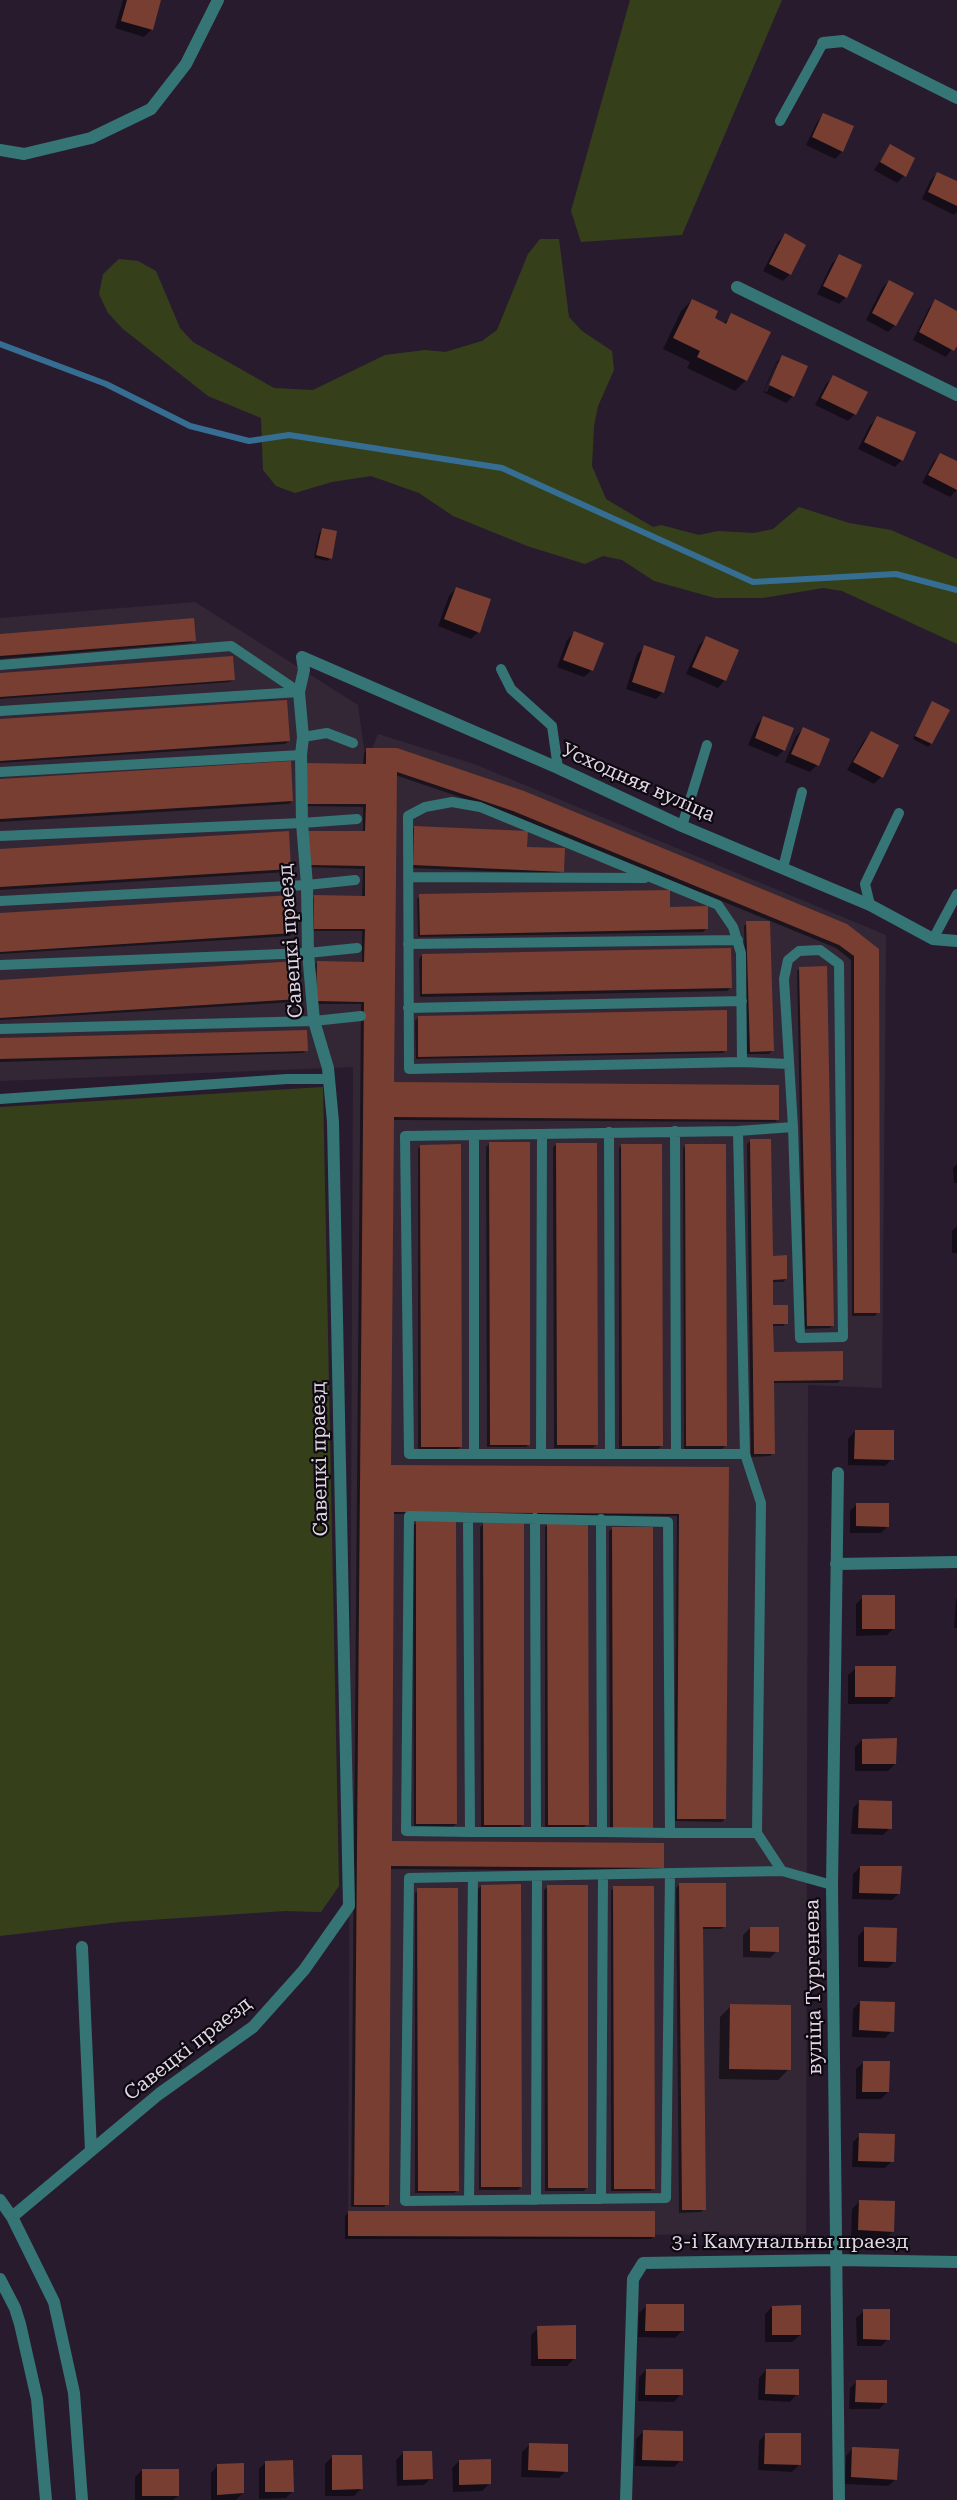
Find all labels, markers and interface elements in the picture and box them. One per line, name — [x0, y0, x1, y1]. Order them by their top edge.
street label: Усходняя вуліца — [557, 738, 719, 828]
street label: Савецкі праезд — [274, 863, 308, 1019]
street label: Савецкі праезд — [307, 1381, 333, 1537]
street label: вуліца Тургенева — [800, 1899, 828, 2075]
street label: Савецкі праезд — [120, 1992, 256, 2106]
street label: 3-і Камунальны праезд — [672, 2230, 908, 2254]

